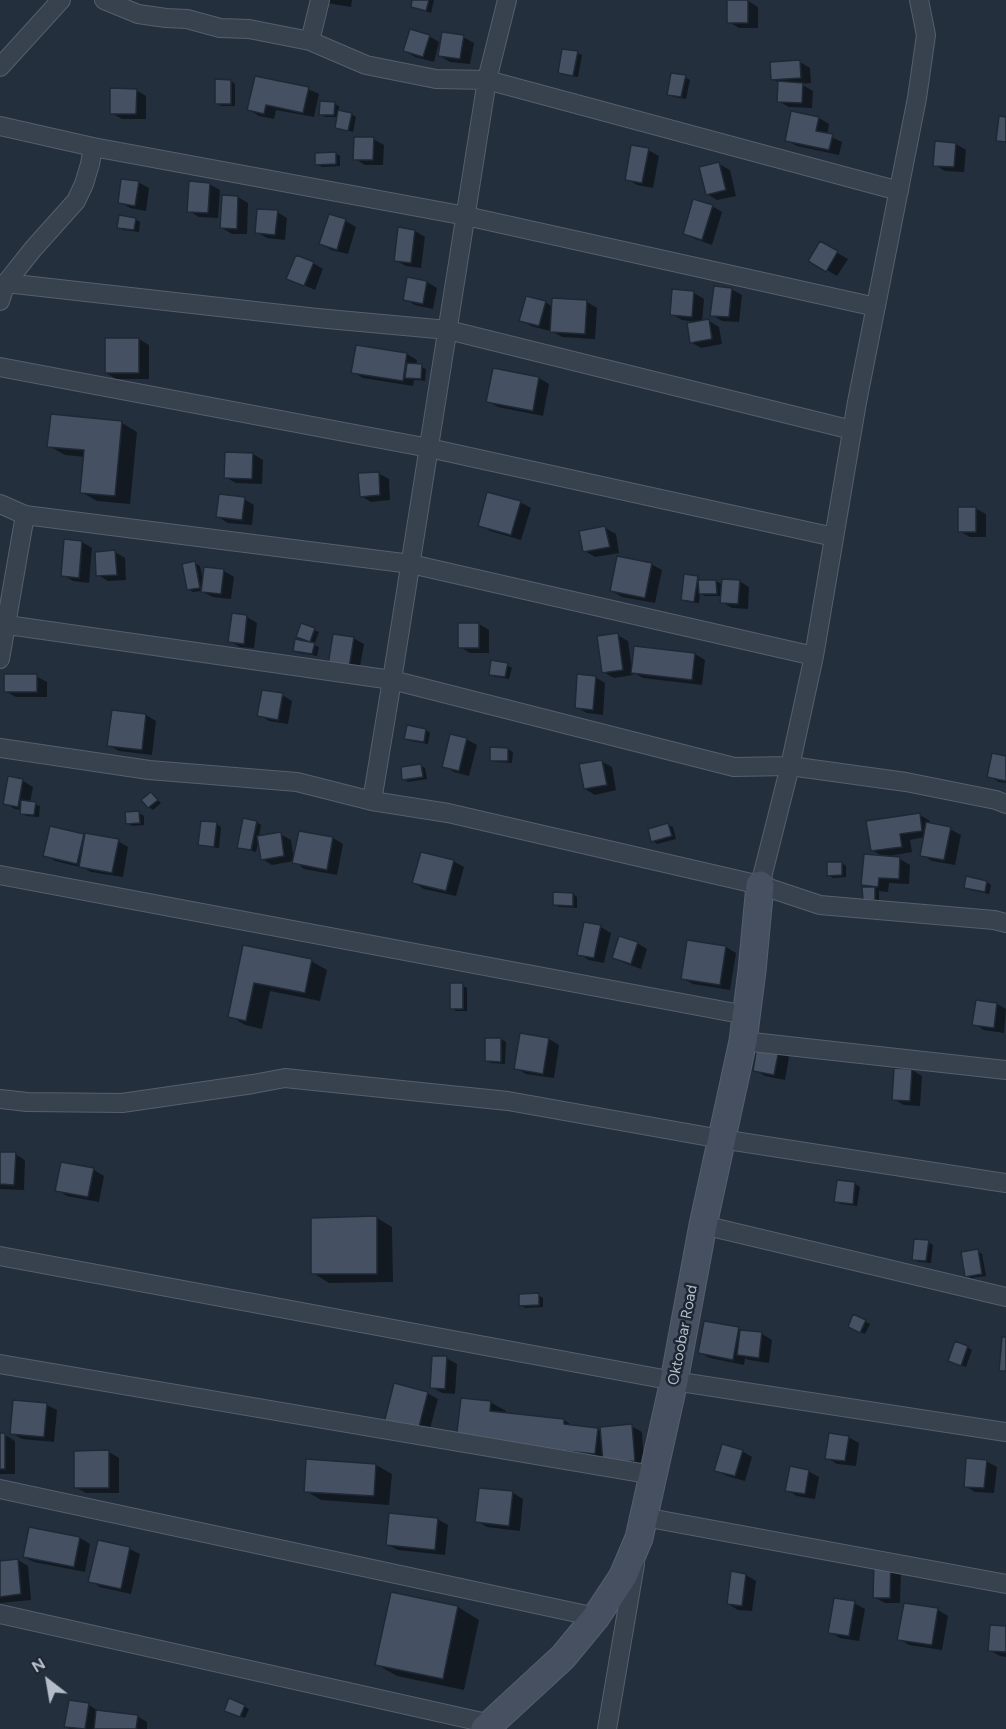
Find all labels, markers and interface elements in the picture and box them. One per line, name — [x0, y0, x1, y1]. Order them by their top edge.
street label: Oktoobar Road — [664, 1283, 702, 1387]
north arrow — [18, 1651, 78, 1711]
text: N — [28, 1654, 49, 1676]

